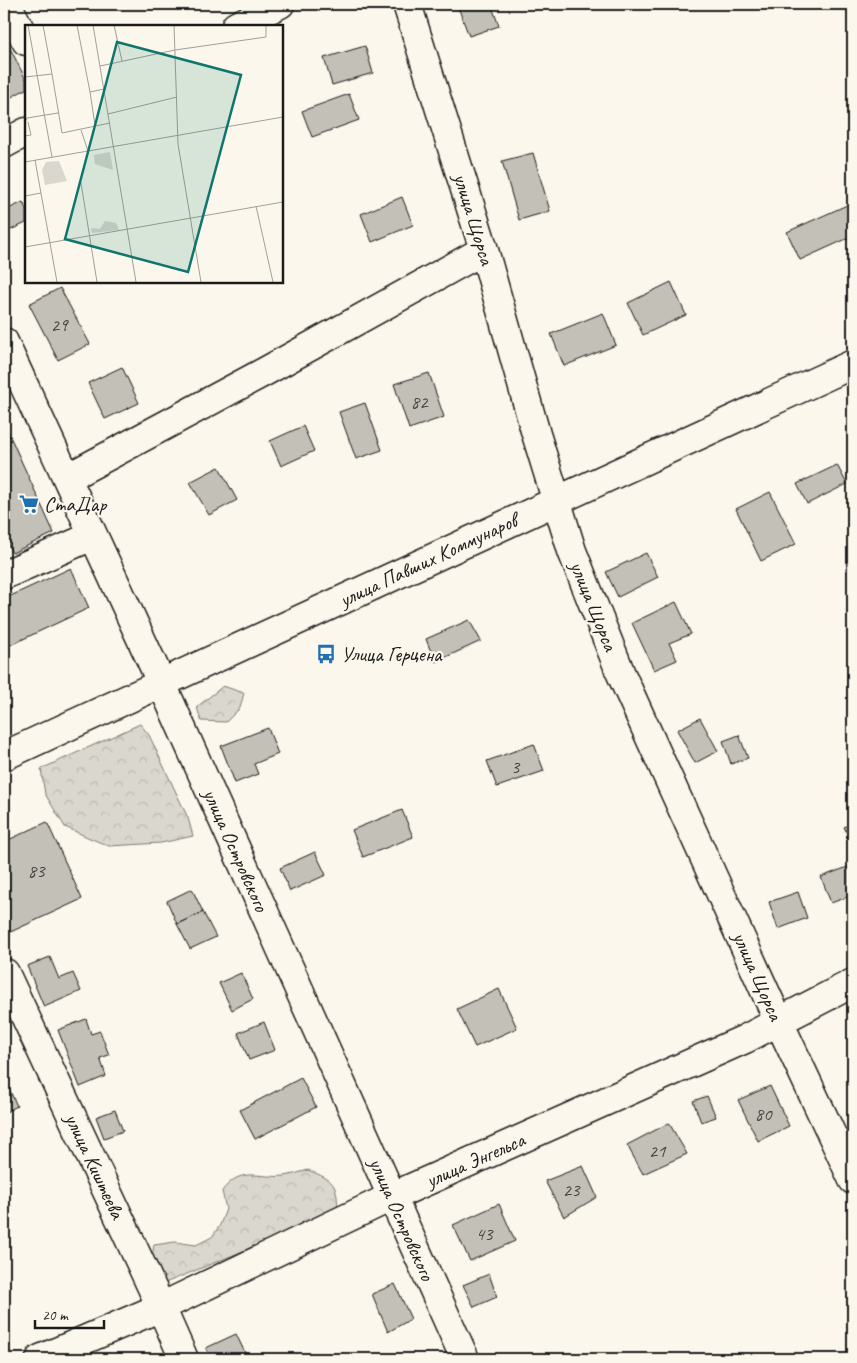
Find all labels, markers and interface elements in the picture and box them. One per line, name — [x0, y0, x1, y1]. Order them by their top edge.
inset map — [25, 25, 282, 282]
street label: улица Щорса — [447, 168, 501, 269]
house number: 29 — [50, 313, 69, 337]
house number: 82 — [410, 390, 429, 414]
place label: СтаДар — [44, 491, 107, 517]
supermarket icon: СтаДар — [18, 493, 40, 515]
street label: улица Павших Коммунаров — [333, 505, 525, 613]
street label: улица Щорса — [564, 556, 624, 656]
place label: Улица Герцена — [341, 641, 443, 667]
bus stop icon: Улица Герцена — [315, 643, 337, 665]
house number: 3 — [511, 755, 521, 779]
street label: улица Островского — [197, 783, 275, 917]
house number: 83 — [27, 859, 46, 883]
street label: улица Щорса — [726, 926, 790, 1026]
house number: 80 — [754, 1102, 773, 1126]
street label: улица Киштеева — [58, 1107, 132, 1225]
street label: улица Энгельса — [420, 1126, 530, 1194]
house number: 21 — [648, 1139, 667, 1163]
street label: улица Островского — [363, 1152, 441, 1286]
house number: 23 — [562, 1178, 581, 1202]
house number: 43 — [475, 1222, 494, 1246]
scale bar — [35, 1298, 104, 1330]
text: 20 m — [42, 1306, 69, 1325]

